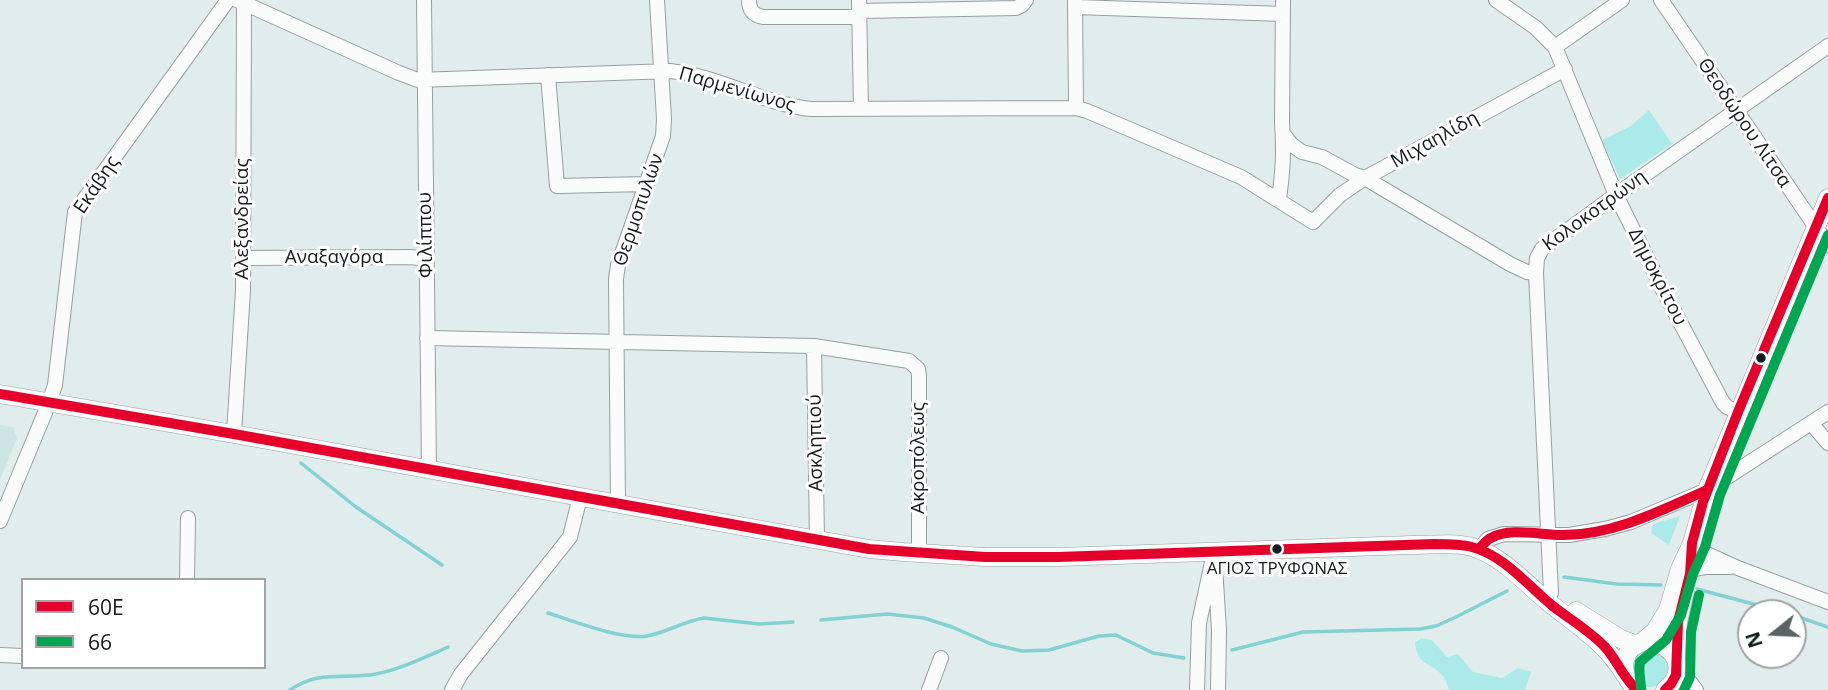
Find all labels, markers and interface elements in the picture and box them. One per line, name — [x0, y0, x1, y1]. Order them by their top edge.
street label: Θεοδώρου Λίτσα — [1692, 54, 1796, 192]
street label: Παρμενίωνος — [676, 63, 798, 117]
street label: Μιχαηλίδη — [1387, 107, 1483, 173]
street label: Θερμοπυλών — [609, 151, 669, 269]
street label: Εκάβης — [69, 152, 125, 218]
street label: Αλεξανδρείας — [232, 158, 254, 280]
street label: Κολοκοτρώνη — [1538, 166, 1652, 256]
street label: Φιλίππου — [414, 192, 438, 278]
street label: Δημοκρίτου — [1623, 225, 1691, 329]
street label: Αναξαγόρα — [285, 247, 383, 269]
unlabelled marker — [1754, 351, 1768, 365]
street label: Ασκληπιού — [804, 394, 828, 492]
street label: Ακροπόλεως — [908, 402, 930, 514]
marker: ΑΓΙΟΣ ΤΡΥΦΩΝΑΣ — [1270, 542, 1284, 556]
place label: ΑΓΙΟΣ ΤΡΥΦΩΝΑΣ — [1207, 559, 1347, 579]
legend — [21, 578, 266, 669]
text: 60Ε — [88, 593, 124, 621]
north arrow — [1737, 599, 1807, 669]
text: 66 — [88, 628, 112, 656]
text: N — [1739, 629, 1769, 651]

